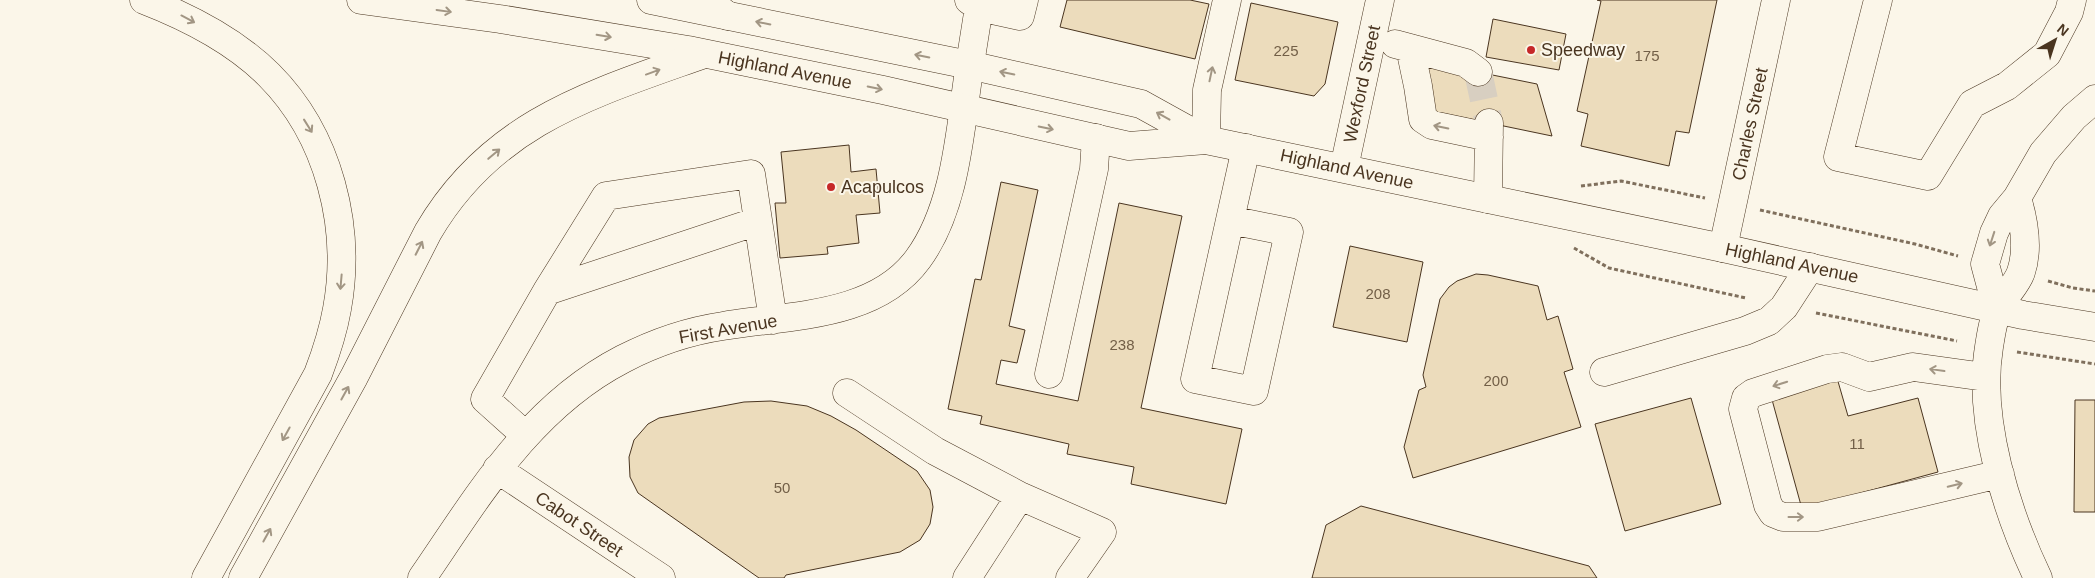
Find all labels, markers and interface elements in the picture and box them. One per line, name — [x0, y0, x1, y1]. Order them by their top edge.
one-way arrow — [436, 6, 452, 16]
one-way arrow — [181, 14, 196, 24]
north arrow — [2030, 15, 2080, 65]
one-way arrow — [755, 17, 771, 27]
text: N — [2054, 20, 2072, 39]
street label: Wexford Street — [1340, 23, 1384, 145]
one-way arrow — [596, 31, 612, 41]
place label: Speedway — [1541, 40, 1625, 60]
house number: 225 — [1273, 42, 1299, 59]
marker: Speedway — [1525, 44, 1537, 56]
street label: Highland Avenue — [716, 47, 854, 93]
house number: 175 — [1634, 47, 1660, 64]
one-way arrow — [914, 50, 930, 60]
one-way arrow — [1207, 66, 1216, 82]
street label: Charles Street — [1728, 66, 1772, 182]
one-way arrow — [645, 67, 660, 76]
one-way arrow — [1000, 68, 1016, 77]
one-way arrow — [867, 84, 883, 94]
one-way arrow — [1156, 111, 1171, 120]
one-way arrow — [303, 118, 313, 132]
one-way arrow — [1433, 122, 1449, 131]
one-way arrow — [1038, 124, 1054, 133]
street label: Highland Avenue — [1279, 145, 1415, 193]
one-way arrow — [488, 148, 501, 160]
place label: Acapulcos — [841, 177, 924, 197]
marker: Acapulcos — [825, 181, 837, 193]
one-way arrow — [1987, 231, 1997, 247]
street label: Highland Avenue — [1724, 239, 1860, 287]
one-way arrow — [414, 241, 424, 256]
one-way arrow — [336, 274, 346, 290]
house number: 208 — [1365, 285, 1391, 302]
street label: First Avenue — [677, 310, 779, 348]
house number: 238 — [1109, 336, 1135, 353]
one-way arrow — [1929, 365, 1945, 375]
house number: 200 — [1483, 372, 1509, 389]
one-way arrow — [1772, 380, 1788, 389]
one-way arrow — [341, 386, 350, 401]
one-way arrow — [280, 426, 290, 440]
house number: 11 — [1849, 435, 1865, 452]
house number: 50 — [774, 479, 790, 496]
one-way arrow — [1946, 480, 1962, 489]
street label: Cabot Street — [532, 487, 626, 561]
one-way arrow — [1788, 512, 1804, 522]
one-way arrow — [262, 529, 272, 543]

